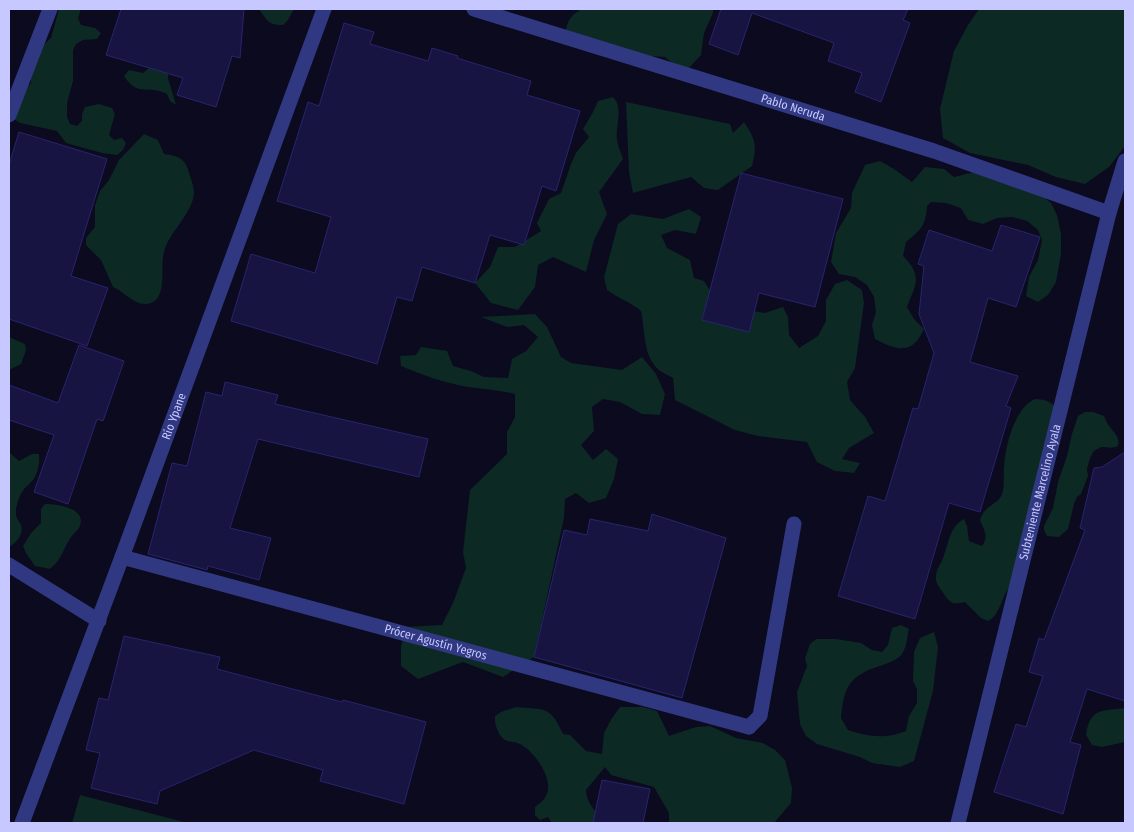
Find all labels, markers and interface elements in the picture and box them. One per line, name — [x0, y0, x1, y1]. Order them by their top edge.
street label: Pablo Neruda — [759, 91, 827, 124]
street label: Río Ypane — [159, 391, 189, 442]
street label: Subteniente Marcelino Ayala — [1016, 422, 1064, 561]
street label: Prócer Agustín Yegros — [383, 621, 488, 663]

